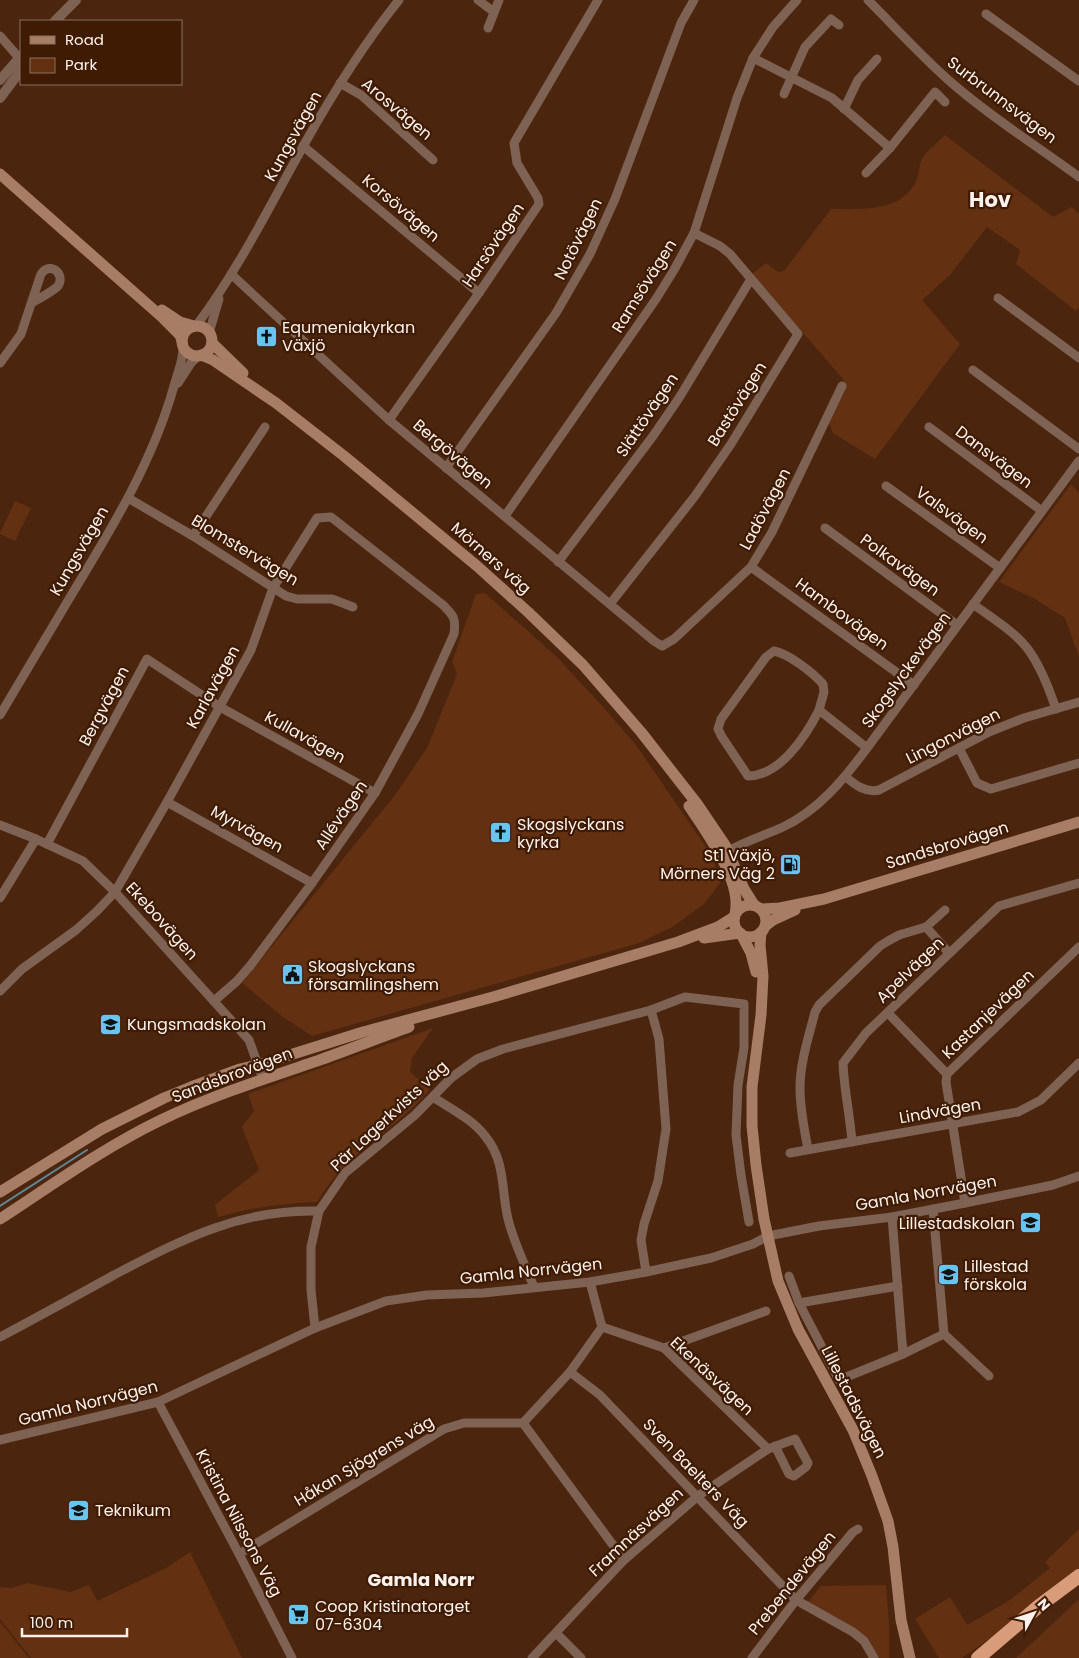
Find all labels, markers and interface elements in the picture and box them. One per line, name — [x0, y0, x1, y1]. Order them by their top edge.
legend — [20, 20, 182, 85]
text: Road — [65, 29, 104, 50]
street label: Surbrunnsvägen — [942, 51, 1062, 149]
text: Park — [65, 54, 97, 75]
street label: Arosvägen — [357, 73, 437, 145]
street label: Kungsvägen — [259, 87, 327, 185]
street label: Korsövägen — [357, 169, 445, 247]
district label: Hov — [969, 185, 1011, 214]
street label: Notövägen — [548, 194, 608, 284]
street label: Harsövägen — [456, 198, 530, 292]
street label: Ramsövägen — [606, 235, 682, 337]
place label: Equmeniakyrkan Växjö — [282, 316, 415, 357]
church icon: Equmeniakyrkan Växjö — [254, 324, 278, 348]
street label: Bastövägen — [702, 357, 772, 451]
street label: Slättövägen — [610, 368, 684, 462]
street label: Bergövägen — [408, 414, 498, 494]
street label: Dansvägen — [951, 420, 1037, 494]
street label: Ladövägen — [734, 464, 796, 554]
street label: Valsvägen — [911, 481, 993, 549]
street label: Kungsvägen — [44, 502, 114, 600]
street label: Blomstervägen — [187, 509, 303, 591]
street label: Mörners väg — [446, 517, 536, 599]
street label: Polkavägen — [856, 528, 944, 602]
street label: Hambovägen — [791, 572, 893, 656]
street label: Skogslyckevägen — [856, 607, 956, 733]
street label: Karlavägen — [181, 641, 245, 733]
street label: Bergvägen — [73, 662, 135, 750]
street label: Lingonvägen — [902, 702, 1004, 770]
street label: Kullavägen — [260, 705, 350, 769]
street label: Allévägen — [309, 776, 373, 854]
street label: Myrvägen — [207, 800, 287, 858]
place label: Skogslyckans kyrka — [517, 813, 624, 854]
street label: Sandsbrovägen — [883, 815, 1011, 875]
church icon: Skogslyckans kyrka — [489, 821, 513, 845]
place label: St1 Växjö, Mörners Väg 2 — [660, 844, 775, 885]
fuel station icon: St1 Växjö, Mörners Väg 2 — [779, 852, 803, 876]
street label: Ekebovägen — [121, 877, 203, 965]
street label: Apelvägen — [871, 932, 949, 1008]
place label: Skogslyckans församlingshem — [308, 955, 439, 996]
public building icon: Skogslyckans församlingshem — [280, 963, 304, 987]
street label: Kastanjevägen — [937, 964, 1039, 1064]
school or university icon: Kungsmadskolan — [99, 1012, 123, 1036]
place label: Kungsmadskolan — [127, 1013, 266, 1036]
street label: Sandsbrovägen — [168, 1041, 296, 1109]
street label: Pär Lagerkvists väg — [325, 1055, 453, 1177]
street label: Lindvägen — [897, 1092, 983, 1130]
street label: Gamla Norrvägen — [854, 1169, 998, 1217]
school or university icon: Lillestadskolan — [1019, 1211, 1043, 1235]
place label: Lillestadskolan — [899, 1212, 1015, 1235]
street label: Gamla Norrvägen — [459, 1252, 603, 1290]
place label: Lillestad förskola — [964, 1255, 1028, 1296]
school or university icon: Lillestad förskola — [936, 1263, 960, 1287]
street label: Ekenäsvägen — [665, 1331, 759, 1421]
street label: Lillestadsvägen — [816, 1342, 892, 1462]
street label: Gamla Norrvägen — [16, 1375, 160, 1431]
street label: Håkan Sjögrens väg — [290, 1410, 438, 1512]
street label: Sven Baelters Väg — [638, 1413, 754, 1533]
street label: Kristina Nilssons Väg — [190, 1445, 288, 1601]
street label: Framnäsvägen — [584, 1482, 688, 1582]
school or university icon: Teknikum — [67, 1498, 91, 1522]
place label: Teknikum — [95, 1499, 171, 1522]
street label: Prebendevägen — [743, 1526, 841, 1640]
district label: Gamla Norr — [368, 1567, 475, 1592]
north arrow — [1009, 1588, 1059, 1638]
text: N — [1033, 1594, 1055, 1615]
place label: Coop Kristinatorget 07-6304 — [315, 1595, 470, 1636]
supermarket icon: Coop Kristinatorget 07-6304 — [287, 1603, 311, 1627]
scale bar — [22, 1606, 128, 1638]
text: 100 m — [30, 1612, 73, 1633]

